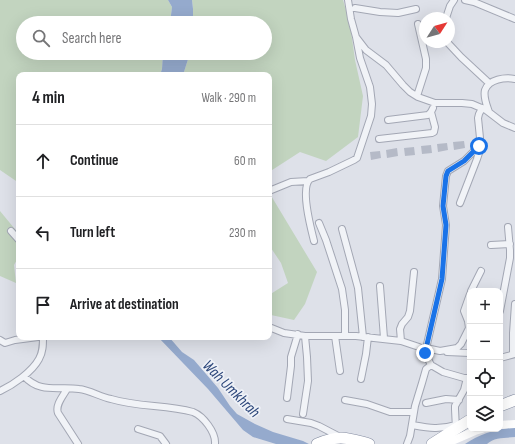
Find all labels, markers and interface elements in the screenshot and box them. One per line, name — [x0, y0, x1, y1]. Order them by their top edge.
north arrow — [419, 12, 455, 48]
search box — [16, 16, 272, 60]
icon: search — [30, 27, 52, 49]
text: Search here — [62, 29, 122, 48]
text: 4 min — [32, 88, 65, 108]
text: Walk · 290 m — [201, 90, 256, 106]
route start — [470, 137, 488, 155]
icon: ahead — [32, 150, 54, 172]
text: Continue — [70, 151, 119, 170]
text: 60 m — [234, 153, 256, 169]
icon: left — [32, 222, 54, 244]
text: Turn left — [70, 223, 115, 242]
text: 230 m — [229, 225, 256, 241]
map controls — [467, 288, 503, 432]
button: + — [467, 288, 503, 324]
icon: arrive — [32, 294, 54, 316]
text: Arrive at destination — [70, 295, 179, 314]
button: − — [467, 324, 503, 360]
route end — [416, 344, 434, 362]
water label: Wah Umkhrah — [198, 356, 264, 422]
button: locate — [467, 360, 503, 396]
button: layers — [467, 396, 503, 432]

